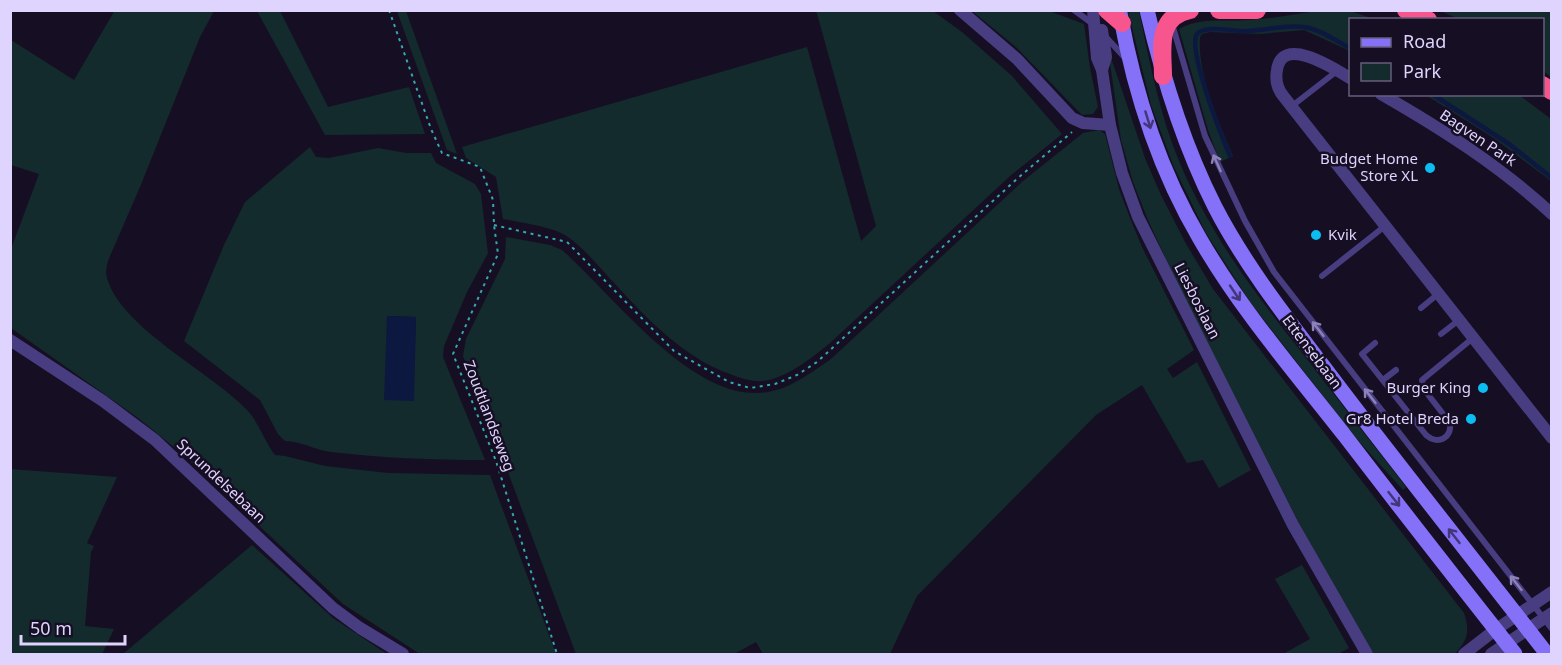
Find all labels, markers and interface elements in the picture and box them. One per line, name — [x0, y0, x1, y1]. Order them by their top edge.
legend — [1349, 18, 1544, 96]
text: Road — [1403, 29, 1446, 53]
text: Park — [1403, 59, 1441, 83]
street label: Bagven Park — [1436, 104, 1521, 170]
one-way arrow — [1143, 110, 1154, 129]
place label: Budget Home Store XL — [1320, 148, 1418, 185]
one-way arrow — [1210, 155, 1222, 173]
marker: Budget Home Store XL — [1423, 161, 1437, 175]
place label: Kvik — [1328, 224, 1357, 244]
marker: Kvik — [1309, 228, 1323, 242]
street label: Liesboslaan — [1170, 259, 1226, 342]
one-way arrow — [1229, 285, 1241, 301]
street label: Ettensebaan — [1278, 310, 1347, 393]
one-way arrow — [1311, 321, 1324, 337]
street label: Zoudtlandseweg — [460, 357, 520, 474]
place label: Burger King — [1387, 377, 1471, 397]
marker: Burger King — [1476, 381, 1490, 395]
one-way arrow — [1364, 388, 1377, 404]
place label: Gr8 Hotel Breda — [1346, 408, 1459, 428]
marker: Gr8 Hotel Breda — [1464, 412, 1478, 426]
street label: Sprundelsebaan — [173, 434, 270, 527]
one-way arrow — [1387, 491, 1400, 507]
one-way arrow — [1448, 529, 1461, 545]
one-way arrow — [1509, 575, 1522, 591]
scale bar — [21, 608, 124, 646]
text: 50 m — [30, 616, 72, 640]

